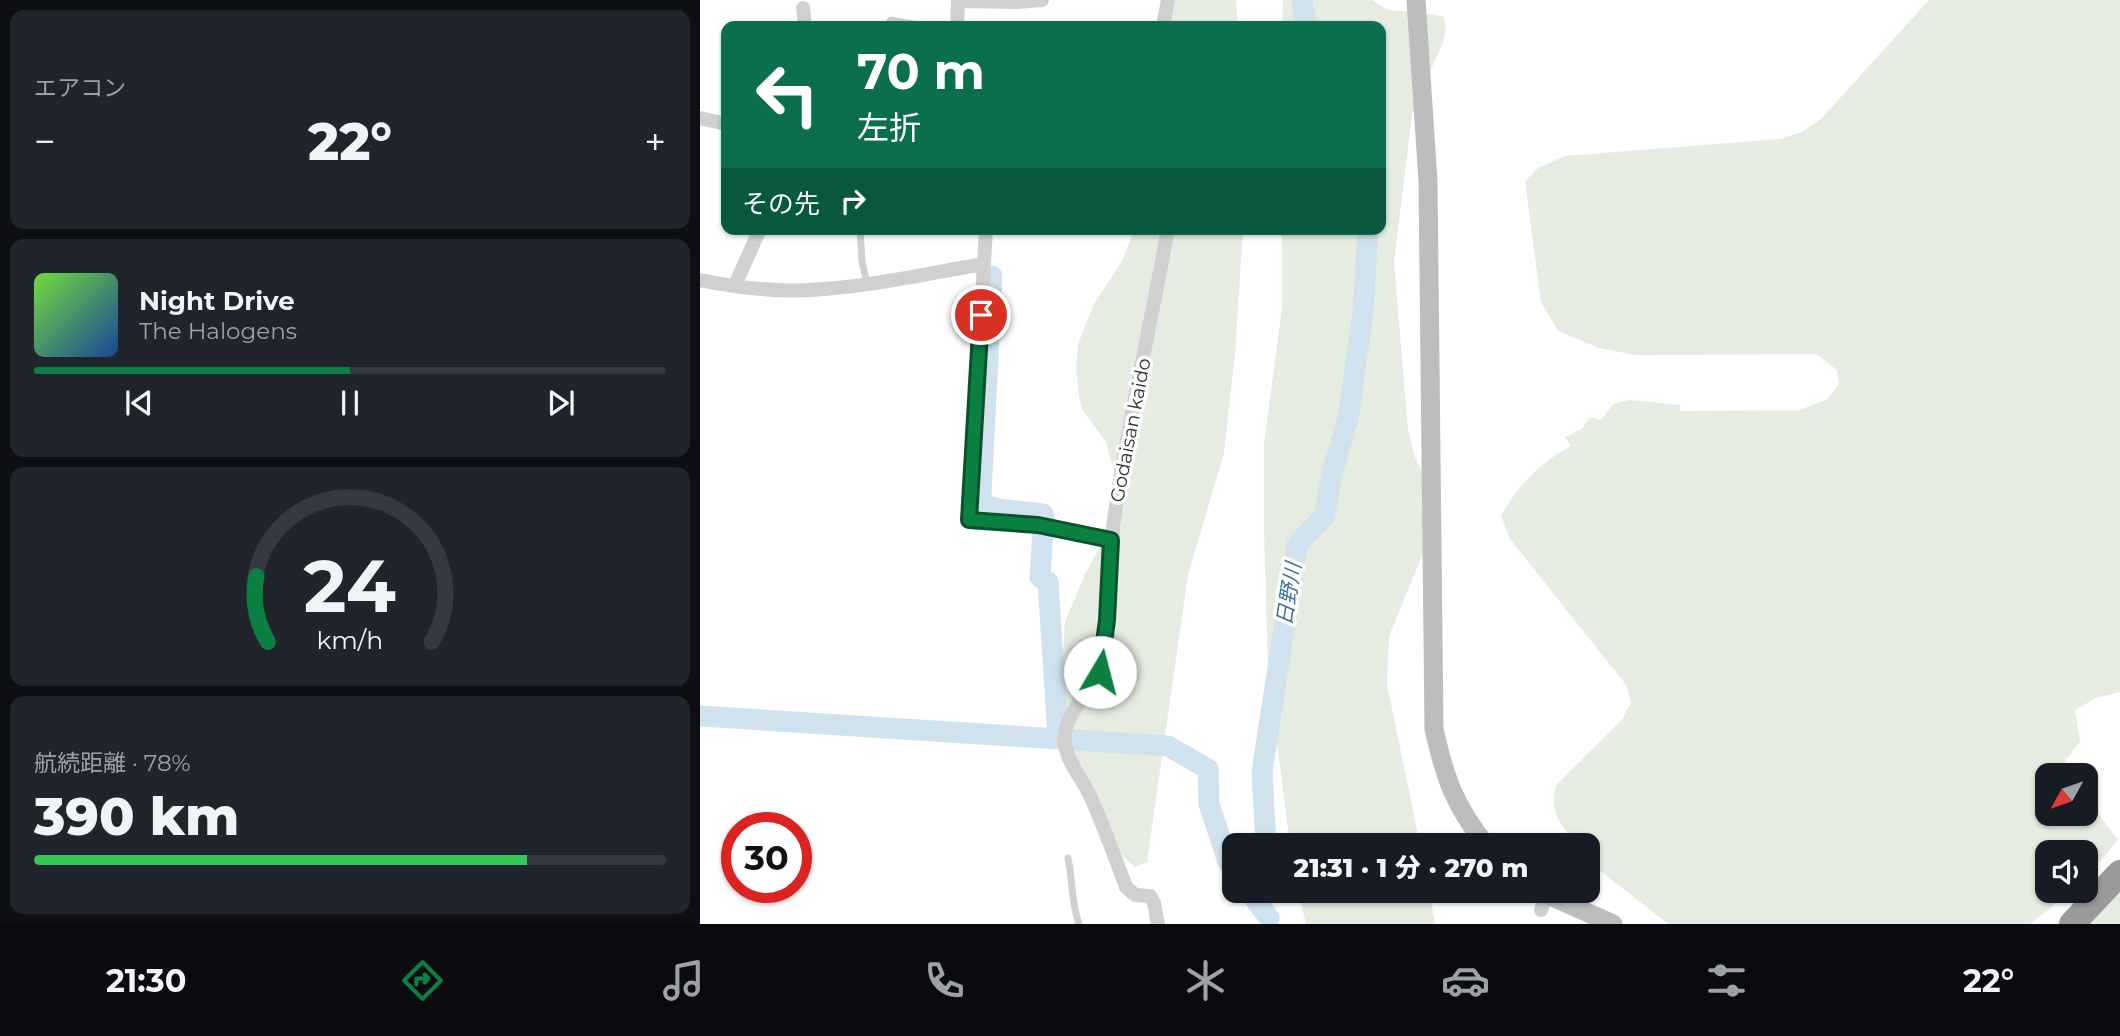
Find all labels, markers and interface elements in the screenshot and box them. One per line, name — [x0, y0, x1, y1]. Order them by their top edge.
text: 70 m — [857, 42, 985, 101]
icon: left — [742, 49, 833, 140]
text: エアコン — [34, 74, 126, 102]
text: 左折 — [857, 108, 921, 147]
text: 22° — [308, 110, 392, 173]
text: − — [34, 118, 56, 165]
text: + — [644, 118, 666, 165]
icon: right — [834, 182, 872, 220]
text: その先 — [742, 188, 820, 220]
text: Night Drive — [139, 285, 295, 317]
pin — [951, 285, 1011, 345]
icon: arrive — [962, 296, 1000, 334]
text: The Halogens — [139, 317, 297, 345]
street label: Godaisan kaido — [1105, 356, 1156, 504]
icon: previous — [120, 384, 158, 422]
icon: pause — [331, 384, 369, 422]
icon: next — [542, 384, 580, 422]
text: 24 — [304, 543, 396, 631]
water label: 日野川 — [1271, 559, 1306, 627]
text: km/h — [317, 625, 383, 655]
position arrow — [1063, 635, 1137, 709]
text: 航続距離 · 78% — [34, 749, 190, 777]
north arrow — [2035, 763, 2098, 826]
map controls — [2035, 763, 2098, 903]
text: 390 km — [34, 785, 239, 848]
speed limit sign: 30 — [721, 812, 812, 903]
button: sound — [2035, 840, 2098, 903]
text: 21:31 · 1 分 · 270 m — [1294, 852, 1528, 884]
icon: directions — [398, 956, 447, 1005]
icon: music — [659, 956, 708, 1005]
icon: phone — [920, 956, 969, 1005]
icon: climate — [1181, 956, 1230, 1005]
icon: car — [1441, 956, 1490, 1005]
icon: filters — [1702, 956, 1751, 1005]
text: 21:30 — [106, 961, 186, 1000]
text: 22° — [1963, 961, 2014, 1000]

